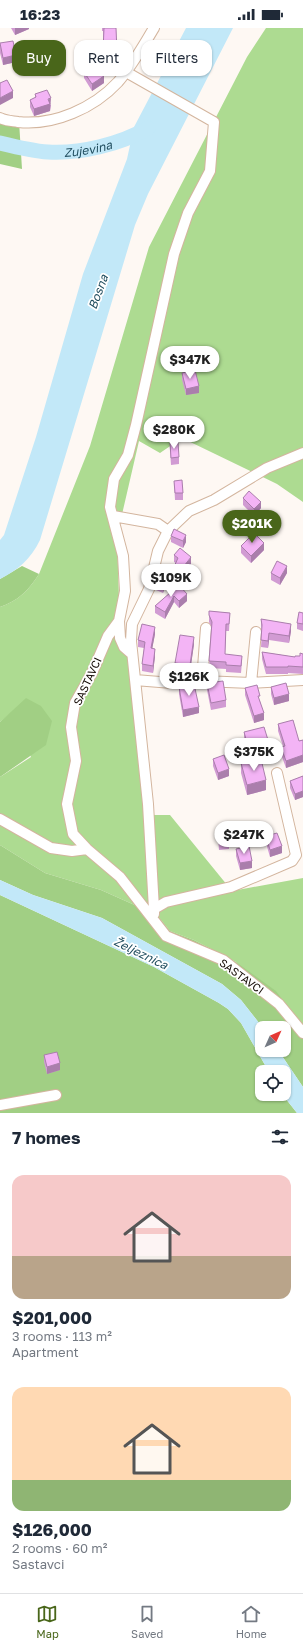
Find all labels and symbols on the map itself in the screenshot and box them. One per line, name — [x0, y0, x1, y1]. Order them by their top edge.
water label: Zujevina — [63, 136, 115, 160]
water label: Bosna — [85, 271, 112, 311]
pin: $347K — [162, 346, 218, 380]
pin: $280K — [146, 416, 202, 450]
pin: $201K — [224, 510, 280, 544]
pin: $109K — [143, 564, 199, 598]
street label: SASTAVCI — [70, 655, 104, 707]
pin: $126K — [161, 663, 217, 697]
pin: $375K — [226, 738, 282, 772]
pin: $247K — [216, 821, 272, 855]
water label: Željeznica — [112, 934, 171, 973]
street label: SASTAVCI — [217, 956, 267, 996]
north arrow — [255, 1021, 291, 1057]

